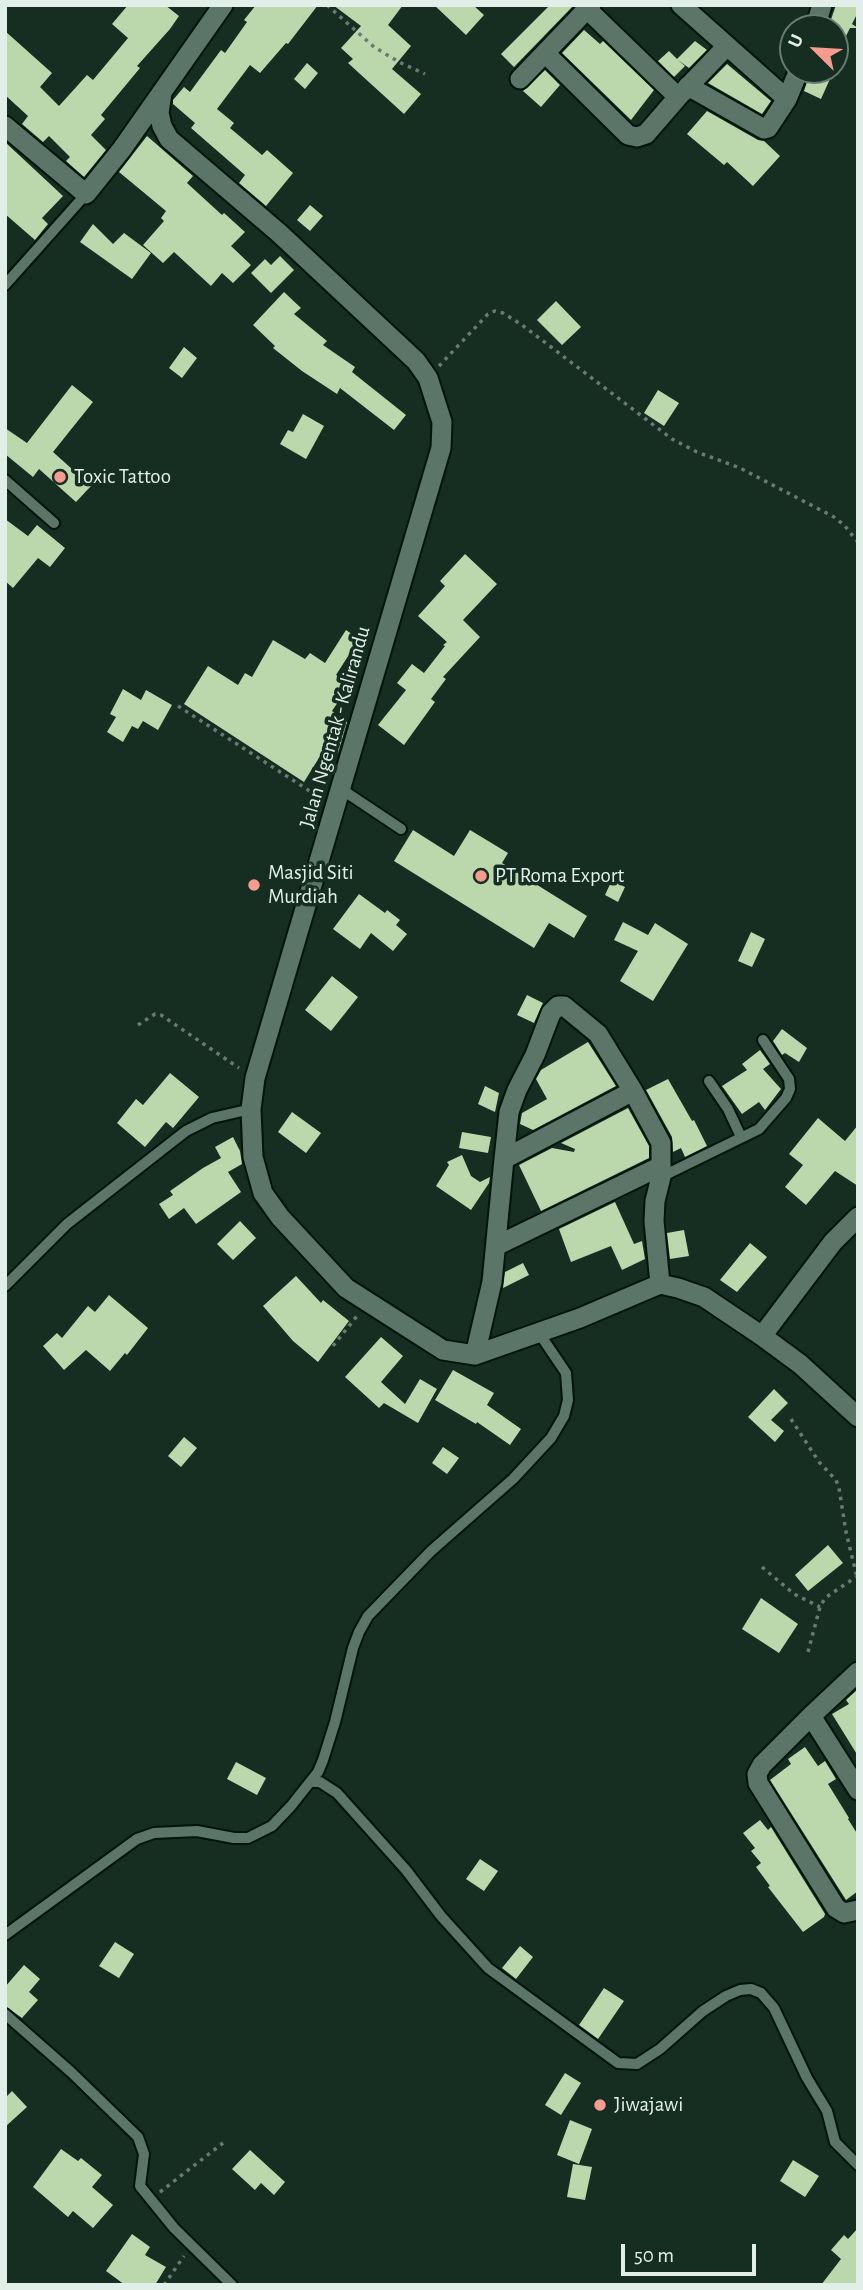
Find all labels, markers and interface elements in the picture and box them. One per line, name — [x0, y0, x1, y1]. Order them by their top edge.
north arrow — [779, 14, 849, 84]
text: U — [785, 32, 807, 50]
place label: Toxic Tattoo — [74, 464, 171, 490]
marker: Toxic Tattoo — [52, 469, 68, 485]
street label: Jalan Ngentak - Kalirandu — [294, 623, 376, 831]
place label: Masjid Siti Murdiah — [268, 860, 354, 910]
place label: PT Roma Export — [495, 863, 624, 889]
marker: PT Roma Export — [473, 868, 489, 884]
marker: Masjid Siti Murdiah — [246, 877, 262, 893]
place label: Jiwajawi — [614, 2092, 683, 2118]
marker: Jiwajawi — [592, 2097, 608, 2113]
scale bar — [625, 2230, 760, 2274]
text: 50 m — [634, 2245, 674, 2266]

